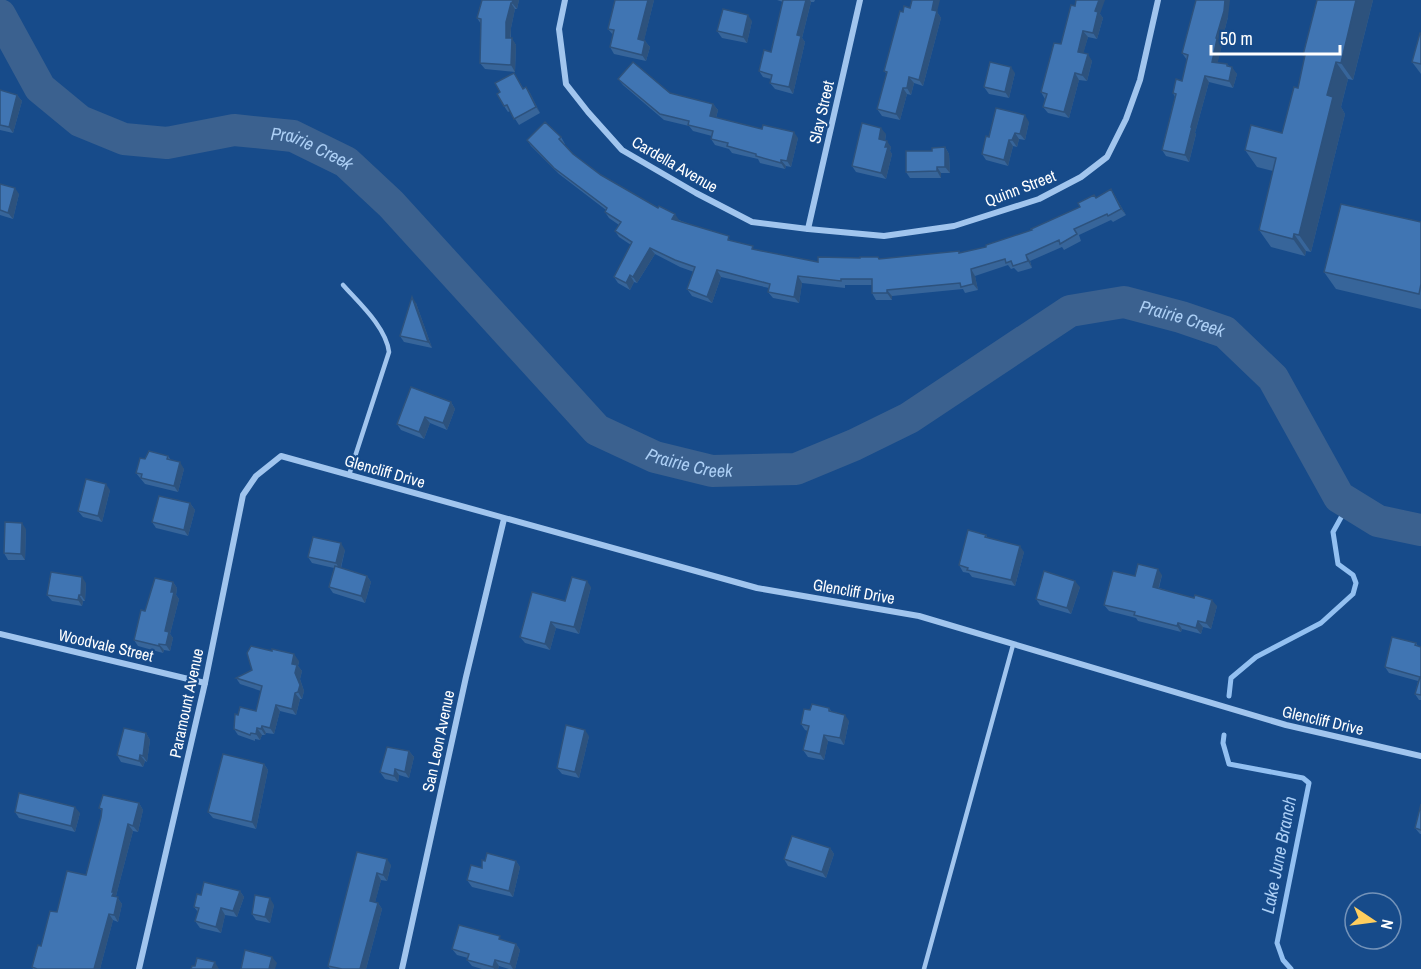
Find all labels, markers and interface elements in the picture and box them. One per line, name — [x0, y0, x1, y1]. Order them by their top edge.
scale bar — [1211, 18, 1340, 56]
text: 50 m — [1220, 26, 1253, 51]
street label: Slay Street — [803, 78, 839, 146]
water label: Prairie Creek — [270, 121, 360, 176]
street label: Cardella Avenue — [628, 130, 722, 198]
street label: Quinn Street — [981, 164, 1059, 212]
water label: Prairie Creek — [1137, 294, 1229, 343]
water label: Prairie Creek — [642, 442, 733, 483]
street label: Glencliff Drive — [342, 449, 428, 493]
street label: Glencliff Drive — [811, 573, 897, 609]
street label: Woodvale Street — [56, 623, 156, 667]
street label: Paramount Avenue — [164, 646, 208, 760]
street label: San Leon Avenue — [416, 688, 460, 794]
street label: Glencliff Drive — [1280, 700, 1366, 740]
water label: Lake June Branch — [1255, 794, 1302, 916]
north arrow — [1343, 891, 1403, 951]
text: N — [1376, 917, 1399, 931]

